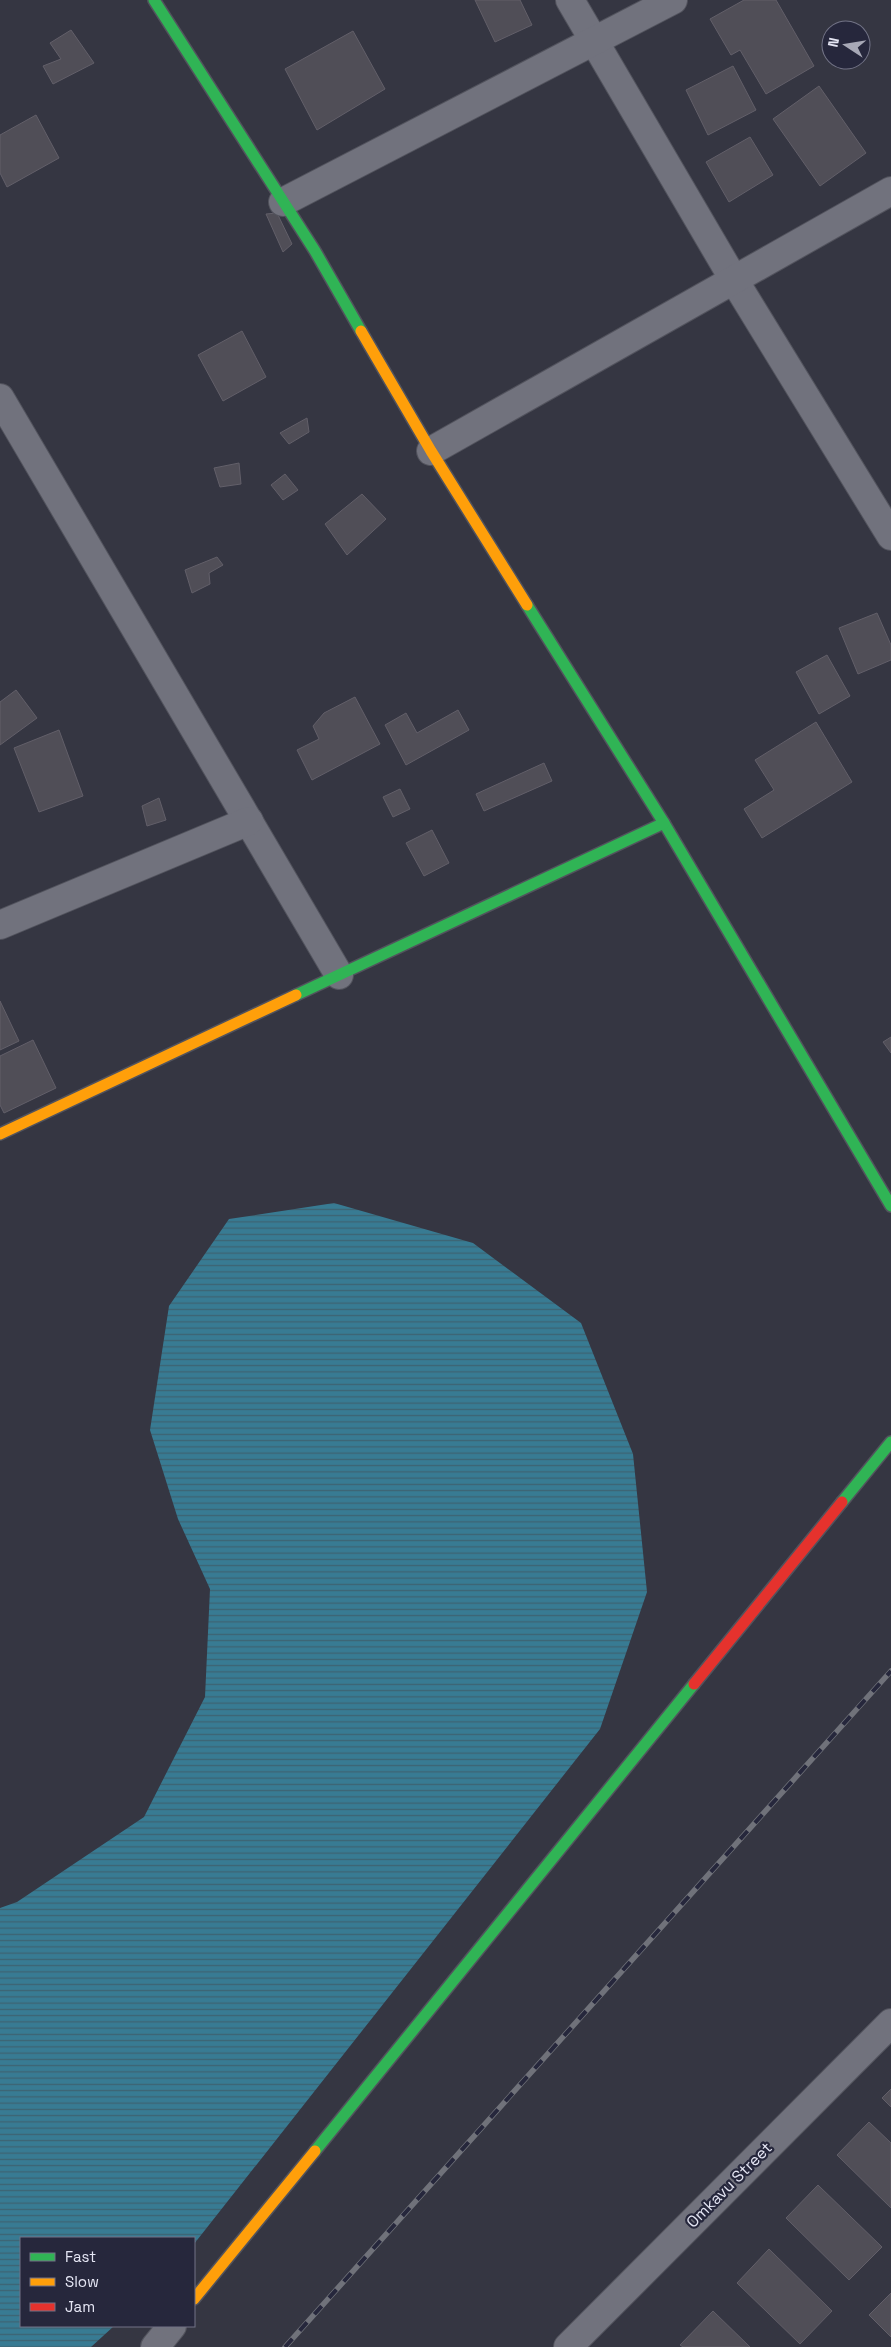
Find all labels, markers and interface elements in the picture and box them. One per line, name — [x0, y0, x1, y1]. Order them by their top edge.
north arrow — [821, 20, 871, 70]
text: N — [824, 36, 843, 49]
street label: Omkavu Street — [682, 2138, 776, 2232]
legend — [20, 2237, 195, 2327]
text: Fast — [65, 2247, 96, 2266]
text: Slow — [65, 2272, 99, 2291]
text: Jam — [65, 2297, 95, 2316]

